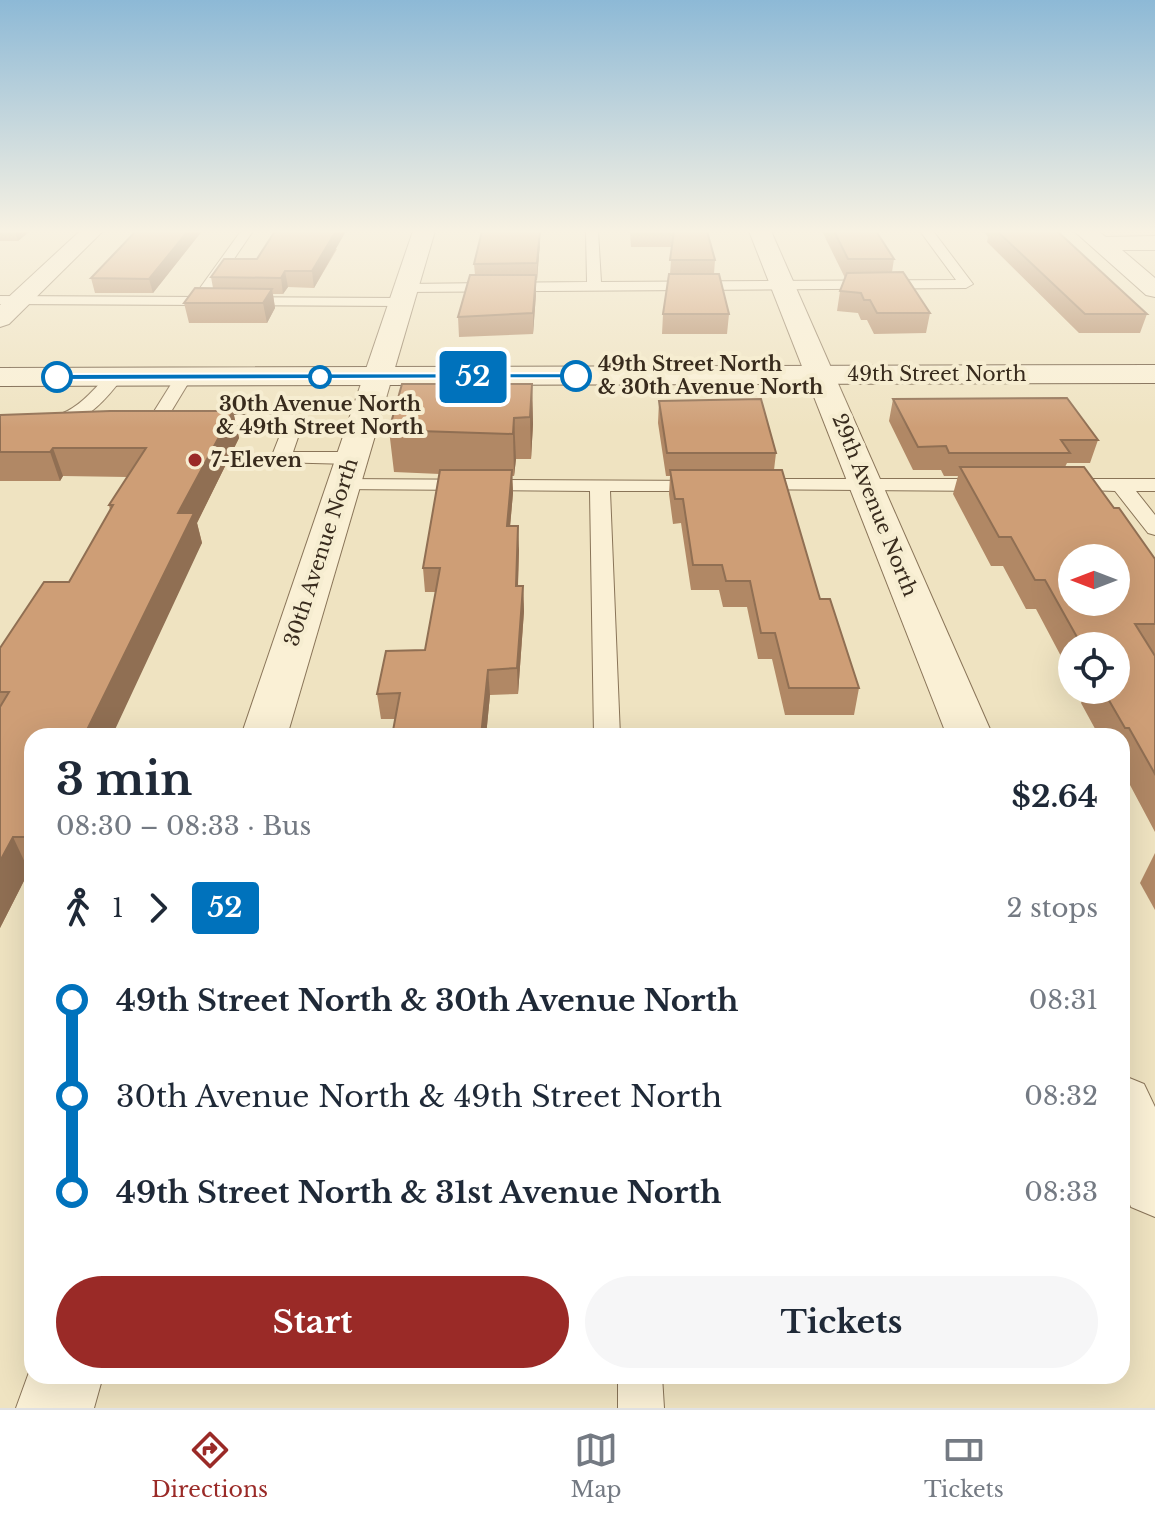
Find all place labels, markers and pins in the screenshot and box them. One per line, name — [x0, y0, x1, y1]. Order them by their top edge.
place label: 49th Street North & 30th Avenue North — [598, 352, 824, 399]
marker: 49th Street North & 30th Avenue North — [561, 361, 591, 391]
unlabelled marker — [42, 362, 72, 392]
marker: 30th Avenue North & 49th Street North — [309, 366, 331, 388]
place label: 30th Avenue North & 49th Street North — [216, 392, 424, 439]
place label: 7-Eleven — [211, 448, 302, 472]
marker: 7-Eleven — [186, 451, 204, 469]

